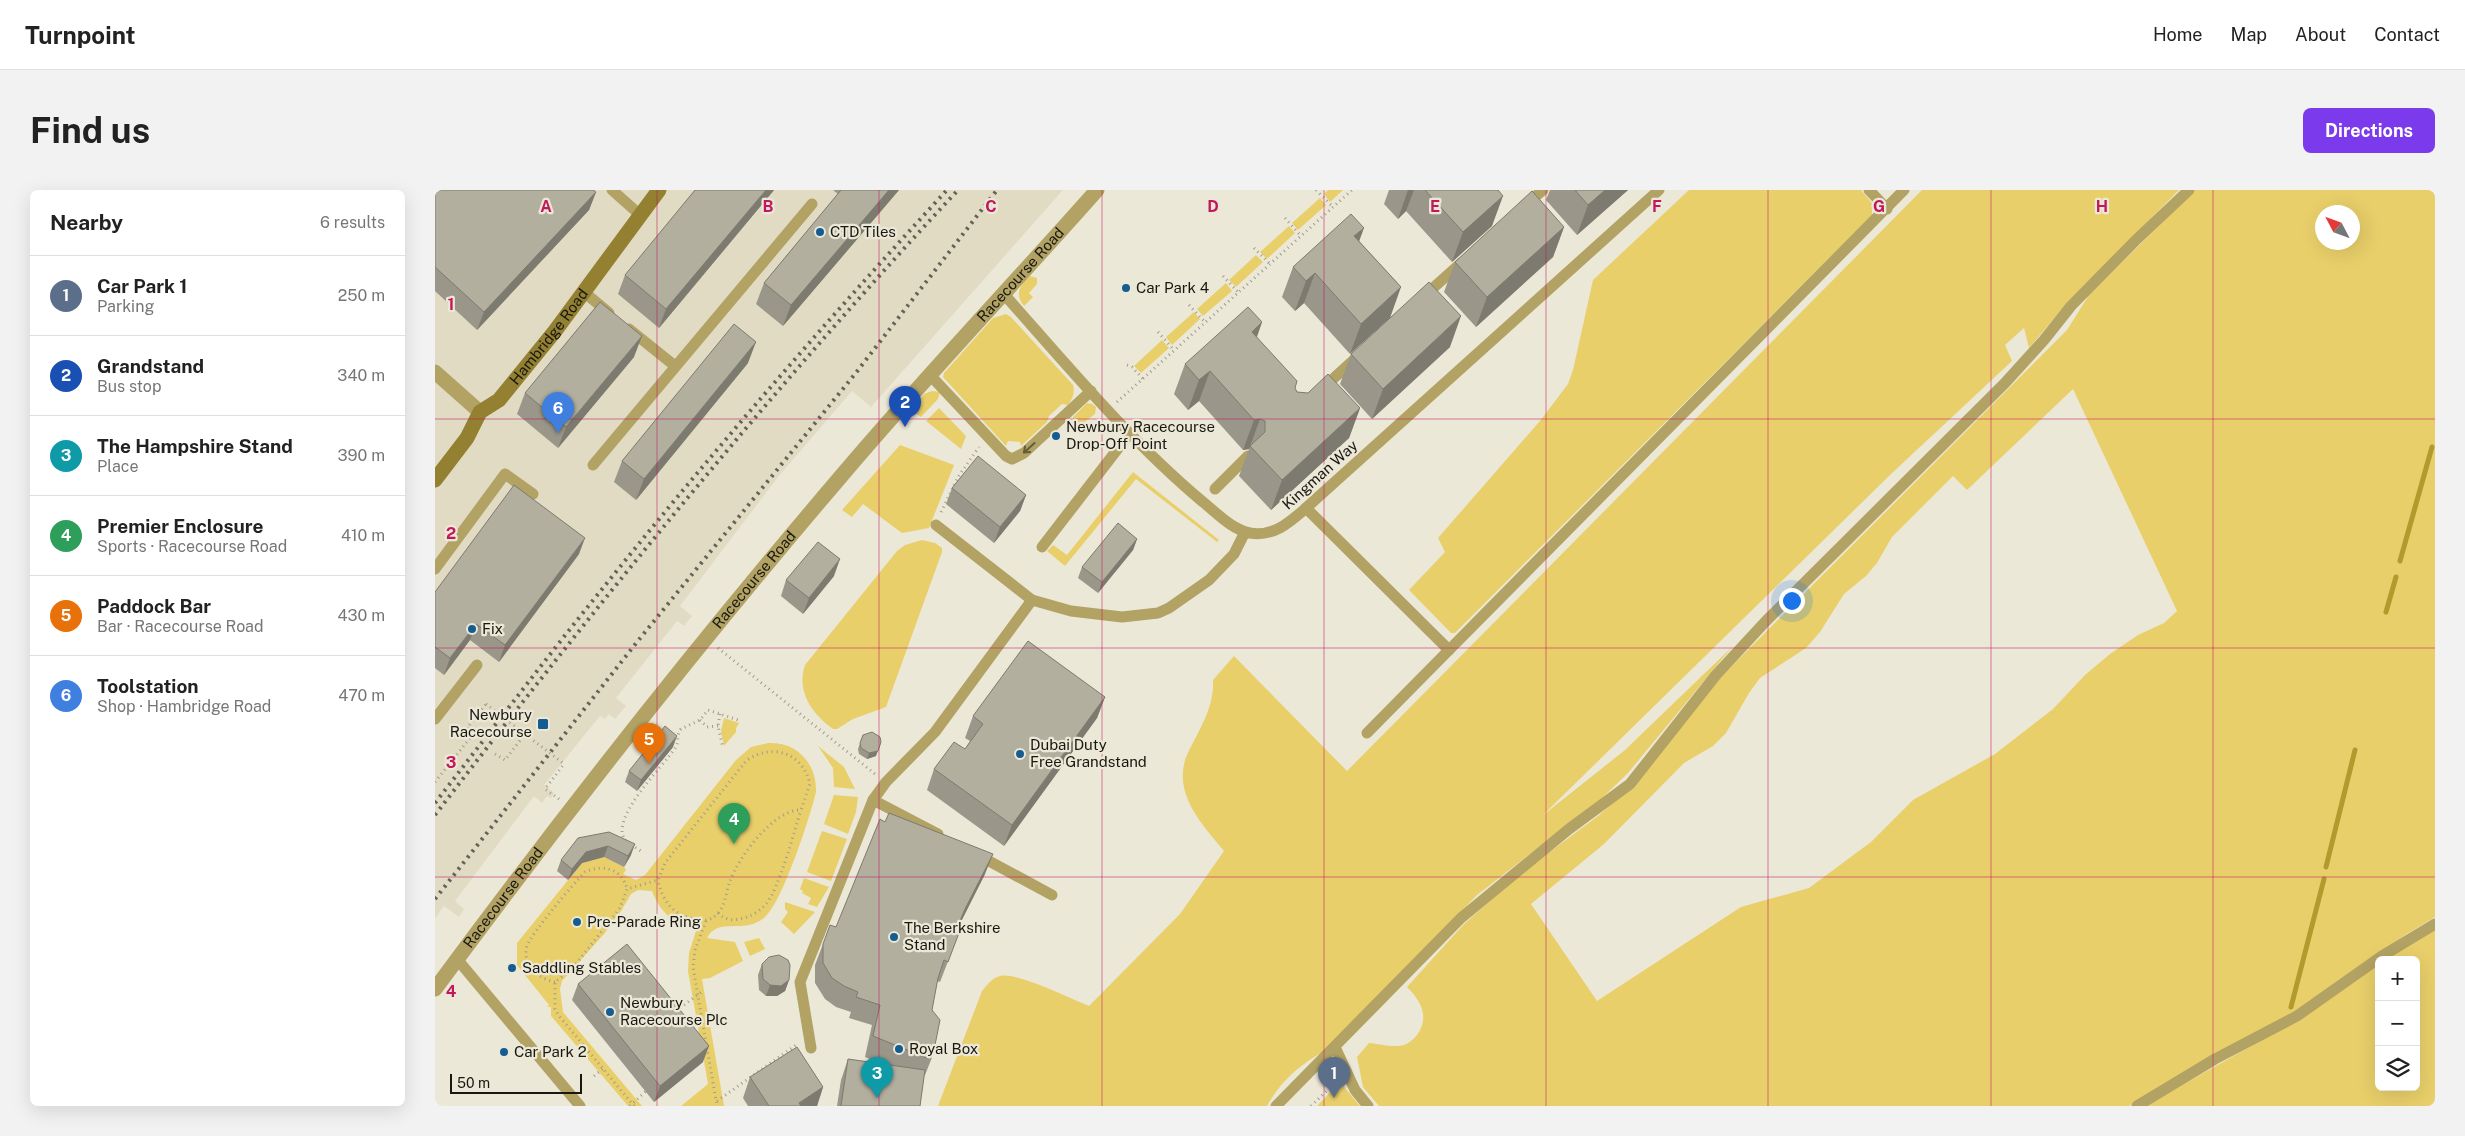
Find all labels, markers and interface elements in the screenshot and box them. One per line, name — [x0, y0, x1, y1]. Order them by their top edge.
text: Turnpoint — [25, 21, 135, 49]
text: Home — [2153, 24, 2203, 45]
text: Map — [2231, 24, 2267, 45]
text: About — [2295, 24, 2346, 45]
text: Contact — [2374, 24, 2440, 45]
button: Directions — [2303, 108, 2435, 153]
text: Find us — [30, 110, 150, 151]
text: A — [540, 197, 552, 216]
text: B — [763, 197, 774, 216]
text: C — [985, 197, 997, 216]
text: D — [1207, 197, 1219, 216]
text: E — [1430, 197, 1440, 216]
text: F — [1652, 197, 1662, 216]
text: G — [1873, 197, 1885, 216]
text: H — [2096, 197, 2108, 216]
north arrow — [2315, 205, 2360, 250]
text: Nearby — [50, 210, 123, 235]
text: 6 results — [320, 213, 385, 232]
place label: CTD Tiles — [830, 223, 896, 240]
street label: Racecourse Road — [973, 224, 1067, 325]
marker: CTD Tiles — [814, 226, 826, 238]
text: Car Park 1 — [97, 275, 187, 297]
place label: Car Park 4 — [1136, 279, 1209, 296]
marker: Car Park 4 — [1120, 282, 1132, 294]
street label: Hambridge Road — [506, 285, 591, 388]
text: 1 — [63, 286, 69, 305]
text: 250 m — [338, 286, 385, 305]
text: 1 — [448, 295, 454, 314]
text: Parking — [97, 297, 154, 316]
text: Grandstand — [97, 355, 204, 377]
text: 2 — [61, 366, 71, 385]
text: 340 m — [337, 366, 385, 385]
text: Bus stop — [97, 377, 161, 396]
pin: 2 — [889, 386, 921, 427]
pin: 6 — [542, 392, 574, 433]
place label: Newbury Racecourse Drop-Off Point — [1066, 418, 1215, 452]
marker: Newbury Racecourse Drop-Off Point — [1050, 430, 1062, 442]
text: The Hampshire Stand — [97, 435, 293, 457]
street label: Kingman Way — [1279, 437, 1361, 513]
one-way arrow — [1023, 442, 1036, 453]
text: 3 — [61, 446, 71, 465]
text: 390 m — [338, 446, 385, 465]
text: Place — [97, 457, 139, 476]
text: Premier Enclosure — [97, 515, 264, 537]
text: 2 — [446, 524, 456, 543]
text: 4 — [61, 526, 71, 545]
text: 410 m — [341, 526, 385, 545]
street label: Racecourse Road — [709, 527, 799, 632]
text: Sports · Racecourse Road — [97, 537, 287, 556]
your location — [1779, 588, 1805, 614]
text: Paddock Bar — [97, 595, 211, 617]
text: 5 — [61, 606, 71, 625]
text: 430 m — [337, 606, 385, 625]
text: Bar · Racecourse Road — [97, 617, 264, 636]
place label: Fix — [482, 620, 503, 637]
marker: Fix — [466, 623, 478, 635]
text: Toolstation — [97, 675, 199, 697]
text: 6 — [61, 686, 71, 705]
text: 470 m — [338, 686, 385, 705]
text: Shop · Hambridge Road — [97, 697, 271, 716]
place label: Newbury Racecourse — [450, 706, 532, 740]
marker: Newbury Racecourse — [536, 717, 550, 731]
pin: 5 — [633, 723, 665, 764]
place label: Dubai Duty Free Grandstand — [1030, 736, 1147, 770]
marker: Dubai Duty Free Grandstand — [1014, 748, 1026, 760]
text: 3 — [446, 753, 456, 772]
pin: 4 — [718, 803, 750, 844]
street label: Racecourse Road — [460, 844, 546, 951]
place label: Pre-Parade Ring — [587, 913, 701, 930]
marker: Pre-Parade Ring — [571, 916, 583, 928]
place label: The Berkshire Stand — [904, 919, 1001, 953]
marker: The Berkshire Stand — [888, 931, 900, 943]
map controls — [2375, 956, 2420, 1091]
button: + — [2375, 956, 2420, 1001]
place label: Saddling Stables — [522, 959, 641, 976]
marker: Saddling Stables — [506, 962, 518, 974]
text: 4 — [446, 982, 457, 1001]
place label: Newbury Racecourse Plc — [620, 994, 728, 1028]
button: − — [2375, 1001, 2420, 1046]
marker: Newbury Racecourse Plc — [604, 1006, 616, 1018]
place label: Royal Box — [909, 1040, 978, 1057]
place label: Car Park 2 — [514, 1043, 587, 1060]
marker: Royal Box — [893, 1043, 905, 1055]
marker: Car Park 2 — [498, 1046, 510, 1058]
button: layers — [2375, 1046, 2420, 1091]
pin: 3 — [861, 1057, 893, 1098]
pin: 1 — [1318, 1057, 1350, 1098]
scale bar — [450, 1071, 583, 1094]
text: 50 m — [457, 1075, 490, 1091]

